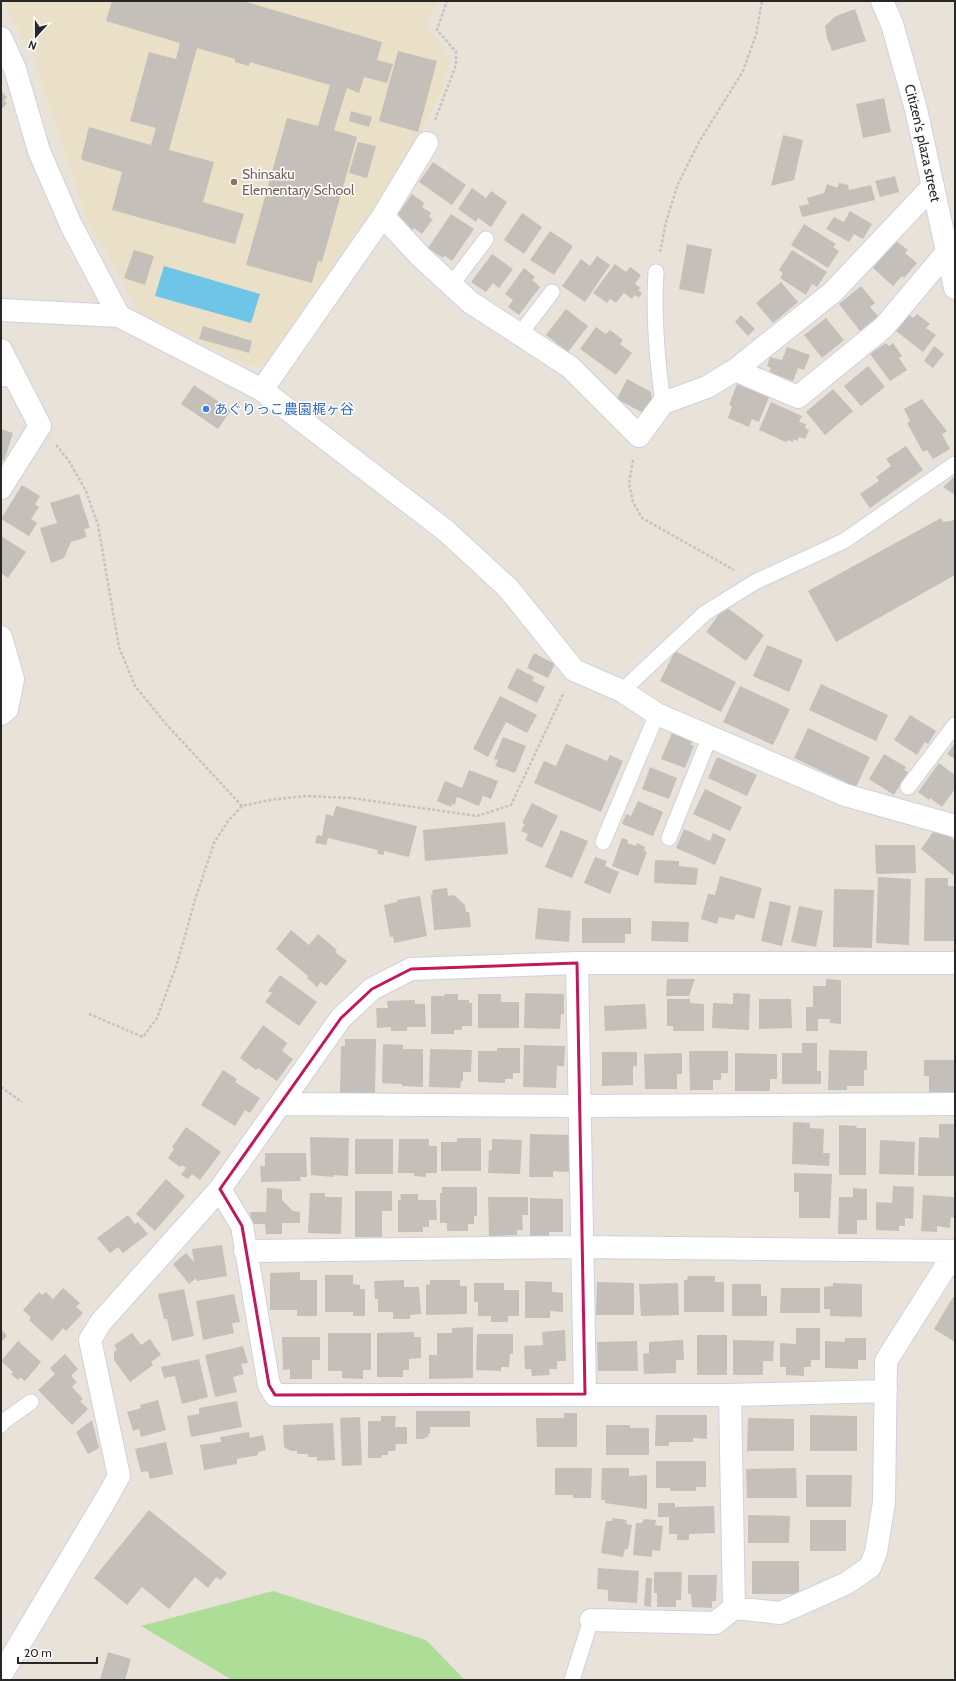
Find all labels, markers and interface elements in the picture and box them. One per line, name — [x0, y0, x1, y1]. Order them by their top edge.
north arrow — [16, 16, 56, 56]
text: N — [26, 37, 39, 53]
street label: Citizen's plaza street — [900, 82, 945, 204]
place label: Shinsaku Elementary School — [242, 165, 355, 199]
marker: Shinsaku Elementary School — [229, 177, 239, 187]
place label: あぐりっこ農園梶ヶ谷 — [214, 400, 354, 418]
marker: あぐりっこ農園梶ヶ谷 — [201, 404, 211, 414]
scale bar — [18, 1639, 97, 1665]
text: 20 m — [24, 1645, 52, 1660]

